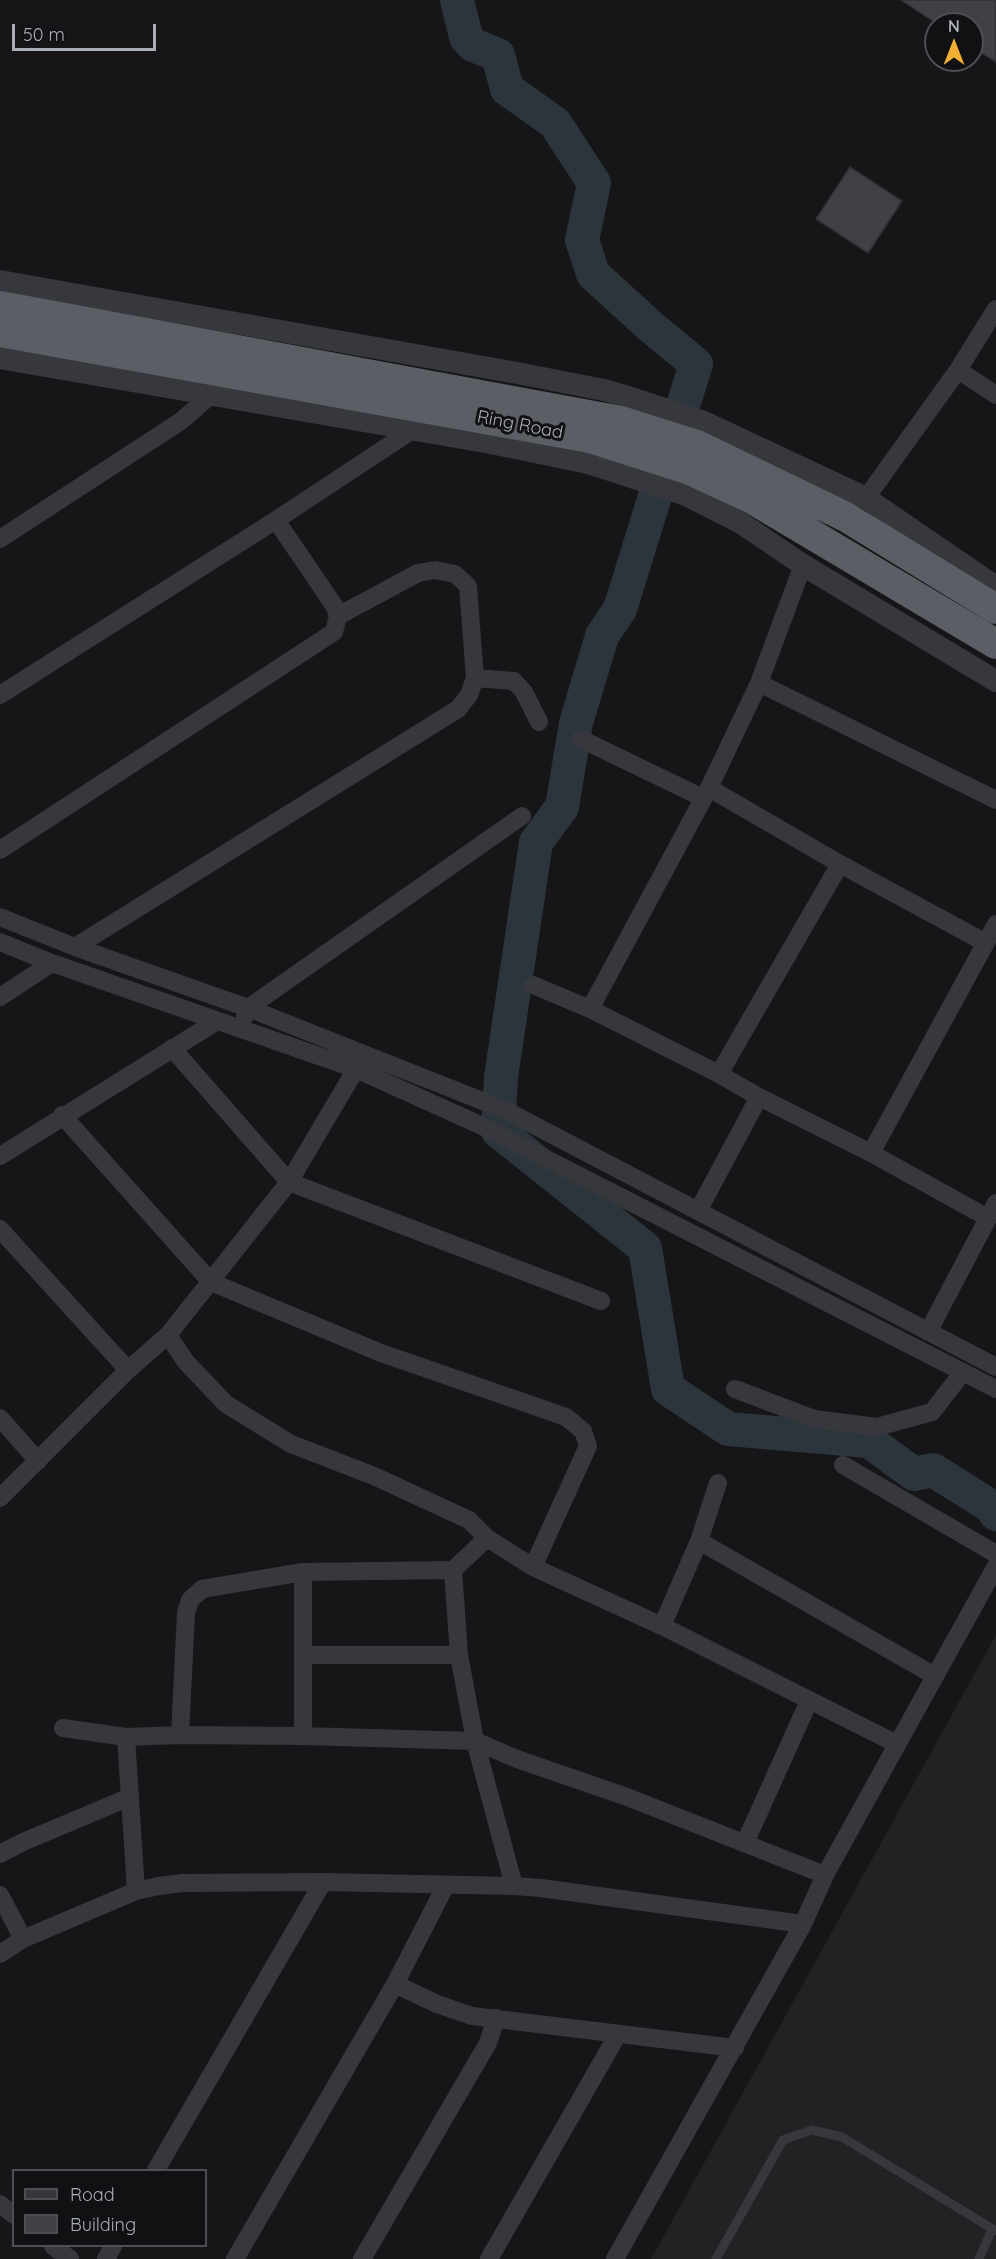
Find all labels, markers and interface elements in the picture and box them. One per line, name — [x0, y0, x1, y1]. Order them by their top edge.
scale bar — [15, 12, 159, 50]
north arrow — [924, 12, 984, 72]
text: N — [948, 16, 960, 36]
text: 50 m — [23, 23, 65, 46]
street label: Ring Road — [475, 406, 565, 444]
legend — [12, 2169, 207, 2247]
text: Road — [70, 2183, 115, 2206]
text: Building — [70, 2213, 136, 2236]

